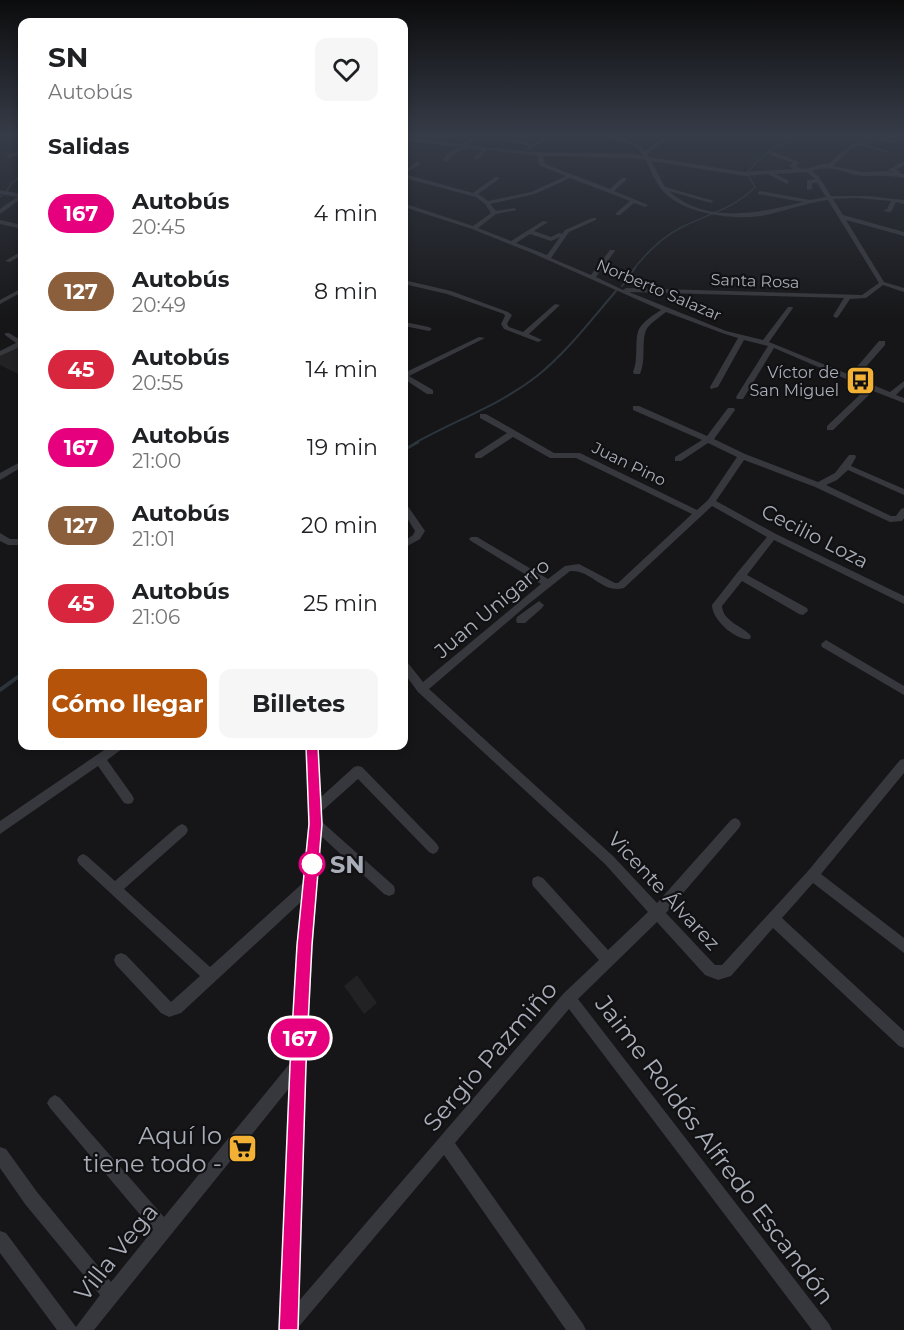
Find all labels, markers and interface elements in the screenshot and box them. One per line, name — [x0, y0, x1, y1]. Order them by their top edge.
button: heart — [315, 38, 378, 101]
text: SN — [48, 40, 89, 74]
text: Autobús — [48, 80, 133, 104]
text: Salidas — [48, 133, 129, 160]
text: Autobús — [132, 188, 229, 215]
text: 4 min — [314, 200, 378, 227]
text: 167 — [64, 201, 98, 226]
text: 20:45 — [132, 215, 185, 239]
street label: Norberto Salazar — [594, 255, 724, 325]
text: Autobús — [132, 266, 229, 293]
street label: Santa Rosa — [710, 270, 800, 292]
text: 8 min — [314, 278, 378, 305]
text: 127 — [64, 279, 98, 304]
text: 20:49 — [132, 293, 186, 317]
text: Autobús — [132, 344, 229, 371]
text: 14 min — [306, 356, 378, 383]
text: 45 — [68, 357, 94, 382]
place label: Víctor de San Miguel — [749, 363, 839, 400]
bus stop icon: Víctor de San Miguel — [844, 365, 876, 397]
text: 20:55 — [132, 371, 183, 395]
text: Autobús — [132, 422, 229, 449]
text: 19 min — [307, 434, 378, 461]
text: 167 — [64, 435, 98, 460]
street label: Juan Pino — [588, 438, 669, 490]
text: 21:00 — [132, 449, 181, 473]
street label: Cecilio Loza — [757, 499, 873, 573]
text: Autobús — [132, 500, 229, 527]
text: 20 min — [301, 512, 378, 539]
text: 127 — [64, 513, 98, 538]
text: 21:01 — [132, 527, 175, 551]
street label: Juan Unigarro — [429, 553, 554, 664]
text: Autobús — [132, 578, 229, 605]
text: 25 min — [303, 590, 378, 617]
text: 45 — [68, 591, 94, 616]
text: 21:06 — [132, 605, 180, 629]
button: Cómo llegar — [48, 669, 207, 738]
button: Billetes — [219, 669, 378, 738]
street label: Vicente Álvarez — [603, 827, 725, 955]
place label: SN — [330, 850, 365, 879]
marker: SN — [299, 851, 325, 877]
street label: Sergio Pazmiño — [417, 975, 563, 1137]
street label: Jaime Roldós Alfredo Escandón — [589, 989, 841, 1310]
line badge: 167 — [266, 1018, 334, 1058]
text: 167 — [283, 1026, 317, 1051]
place label: Aquí lo tiene todo - — [83, 1121, 222, 1178]
supermarket icon: Aquí lo tiene todo - — [227, 1133, 259, 1165]
street label: Villa Vega — [68, 1198, 164, 1306]

